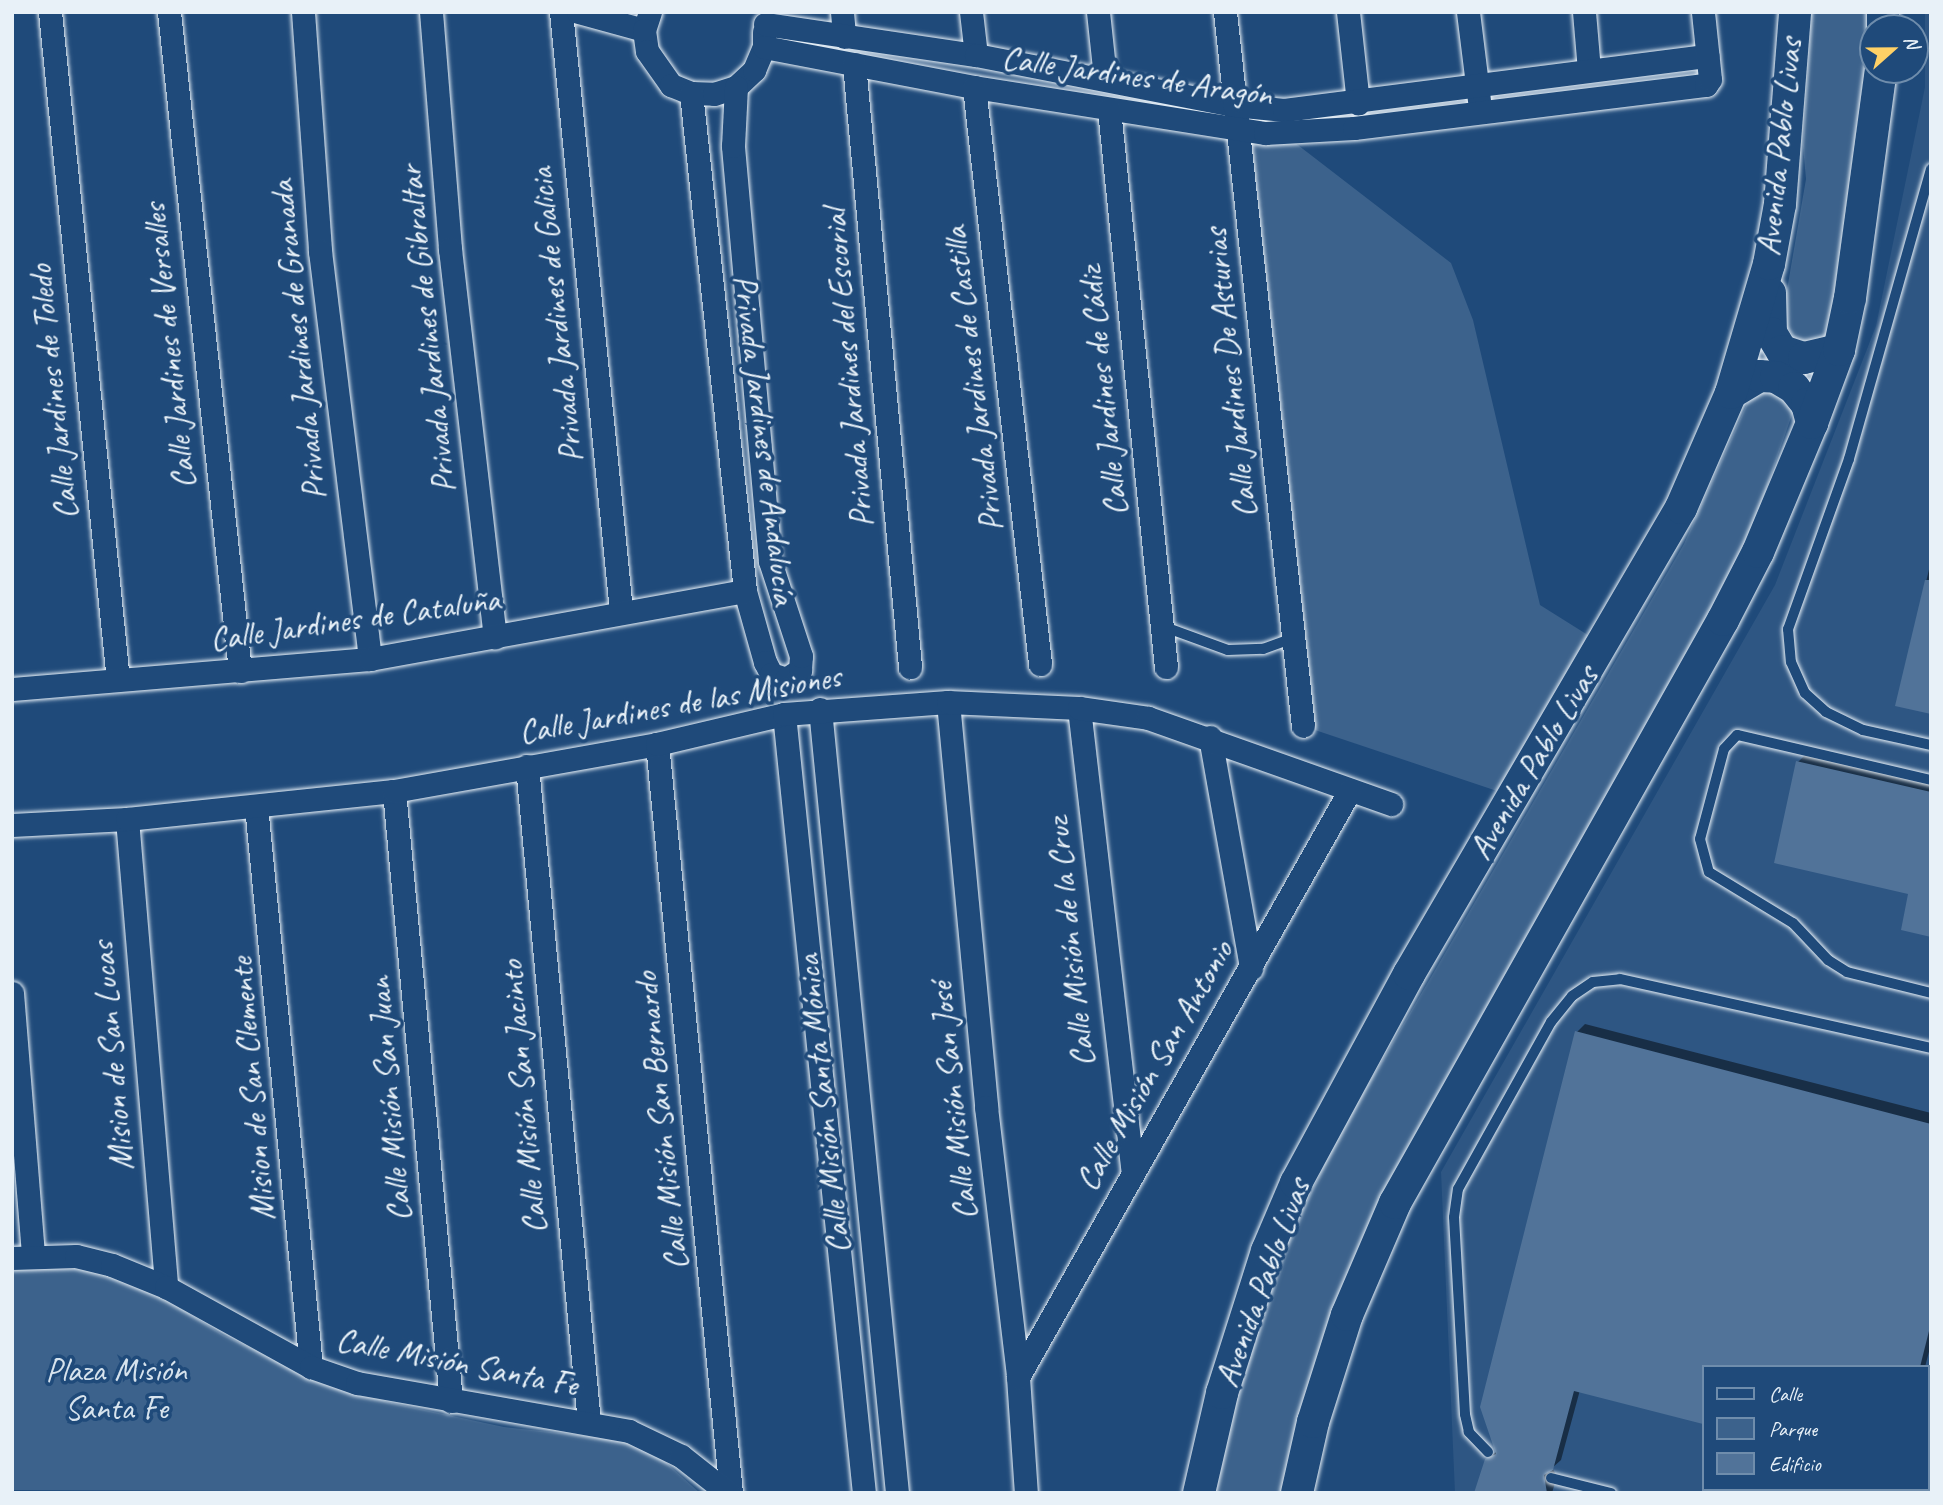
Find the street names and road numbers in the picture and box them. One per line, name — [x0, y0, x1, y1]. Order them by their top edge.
street label: Avenida Pablo Livas — [1749, 37, 1811, 257]
street label: Calle Jardines de Aragón — [999, 38, 1275, 116]
street label: Privada Jardines de Gibraltar — [391, 164, 465, 494]
street label: Privada Jardines de Galicia — [522, 165, 592, 465]
street label: Privada Jardines de Granada — [263, 178, 335, 502]
street label: Calle Jardines de Versalles — [135, 201, 205, 491]
street label: Privada Jardines del Escorial — [815, 208, 883, 528]
street label: Privada Jardines de Castilla — [936, 224, 1012, 534]
street label: Calle Jardines De Asturias — [1196, 226, 1266, 520]
street label: Calle Jardines de Toledo — [21, 262, 87, 522]
street label: Calle Jardines de Cádiz — [1071, 264, 1137, 518]
street label: Privada Jardines de Andalucía — [724, 273, 804, 607]
street label: Calle Jardines de Cataluña — [207, 580, 503, 660]
street label: Calle Jardines de las Misiones — [516, 657, 844, 753]
street label: Avenida Pablo Livas — [1461, 659, 1607, 867]
street label: Calle Misión de la Cruz — [1038, 815, 1104, 1069]
street label: Calle Misión San Antonio — [1068, 934, 1242, 1198]
street label: Mision de San Lucas — [83, 941, 143, 1171]
street label: Calle Misión Santa Mónica — [789, 953, 859, 1255]
street label: Mision de San Clemente — [222, 955, 284, 1223]
street label: Calle Misión San Jacinto — [492, 959, 556, 1235]
street label: Calle Misión San Bernardo — [627, 970, 697, 1272]
street label: Calle Misión San Juan — [360, 975, 420, 1223]
street label: Calle Misión San José — [922, 980, 986, 1222]
street label: Avenida Pablo Livas — [1207, 1174, 1319, 1392]
street label: Calle Misión Santa Fe — [333, 1320, 581, 1406]

